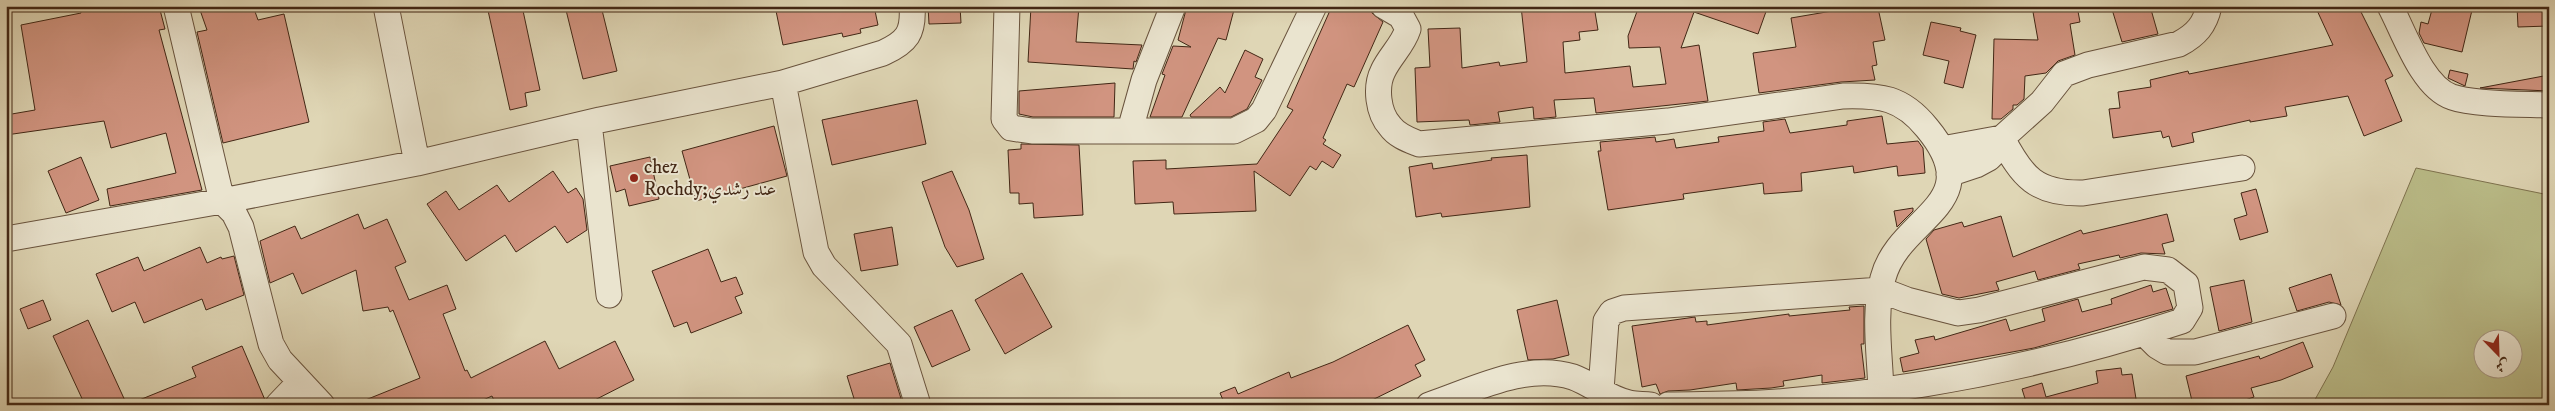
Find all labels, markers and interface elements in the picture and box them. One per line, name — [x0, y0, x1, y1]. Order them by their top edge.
place label: chez Rochdy;عند رشدي — [644, 156, 776, 204]
marker: chez Rochdy;عند رشدي — [628, 172, 640, 184]
north arrow — [2472, 328, 2522, 378]
text: ش — [2493, 354, 2513, 376]

